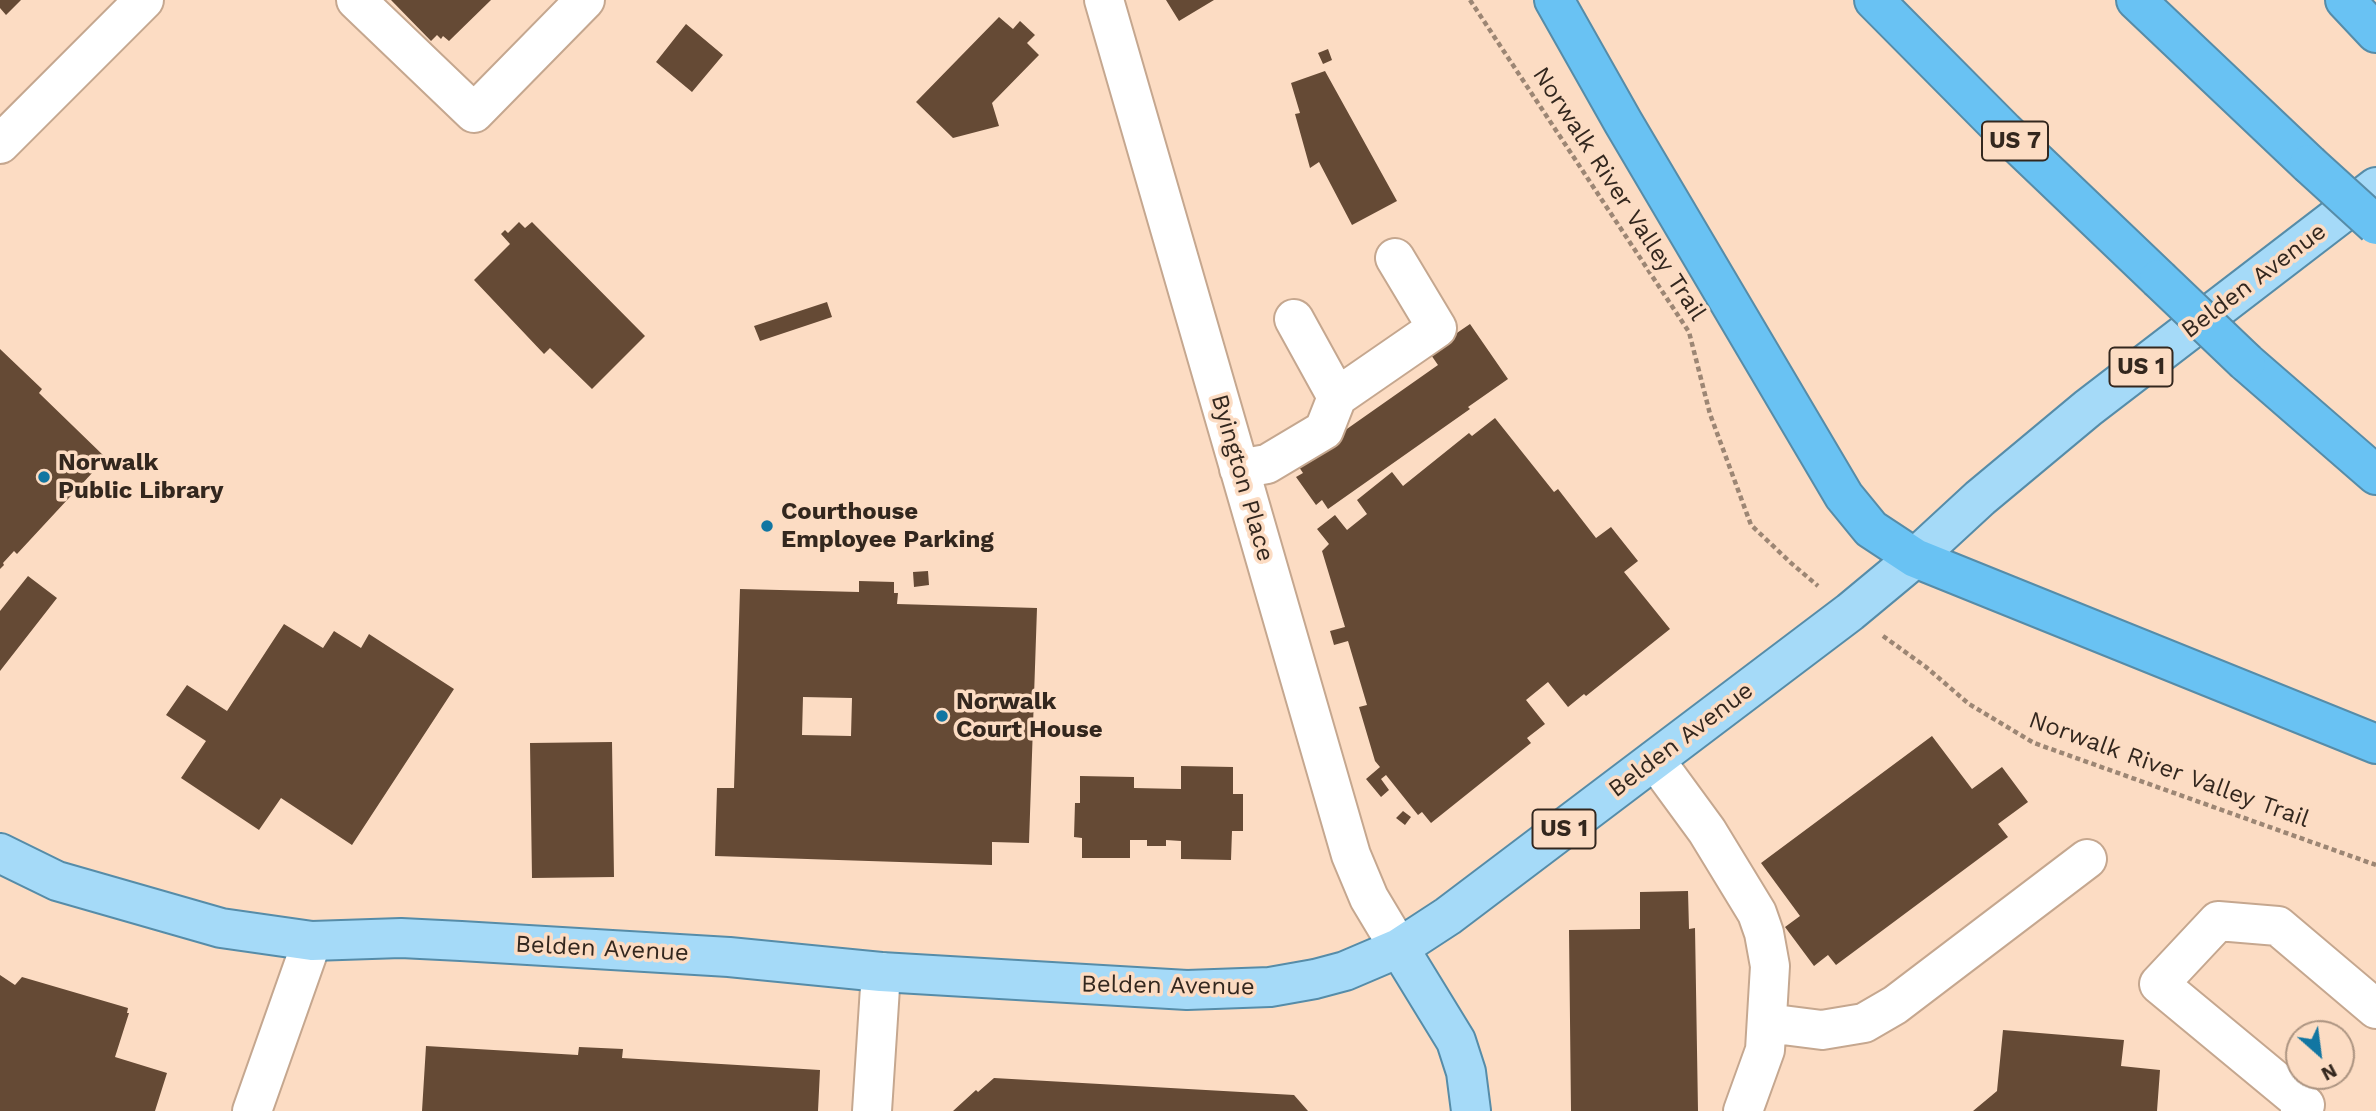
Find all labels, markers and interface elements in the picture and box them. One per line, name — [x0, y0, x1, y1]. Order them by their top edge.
street label: Norwalk River Valley Trail — [1526, 62, 1712, 326]
road number: US 7 — [1982, 122, 2048, 160]
street label: Belden Avenue — [2176, 217, 2332, 345]
road number: US 1 — [2110, 348, 2172, 386]
street label: Byington Place — [1204, 391, 1280, 565]
place label: Norwalk Public Library — [58, 449, 224, 505]
marker: Norwalk Public Library — [36, 469, 52, 485]
place label: Courthouse Employee Parking — [781, 498, 994, 554]
marker: Courthouse Employee Parking — [759, 518, 775, 534]
street label: Belden Avenue — [1603, 676, 1759, 804]
place label: Norwalk Court House — [956, 688, 1103, 744]
street label: Norwalk River Valley Trail — [2025, 706, 2313, 834]
marker: Norwalk Court House — [934, 708, 950, 724]
road number: US 1 — [1532, 810, 1596, 848]
street label: Belden Avenue — [515, 930, 689, 968]
street label: Belden Avenue — [1081, 970, 1255, 1002]
north arrow — [2285, 1020, 2355, 1090]
text: N — [2318, 1059, 2341, 1086]

